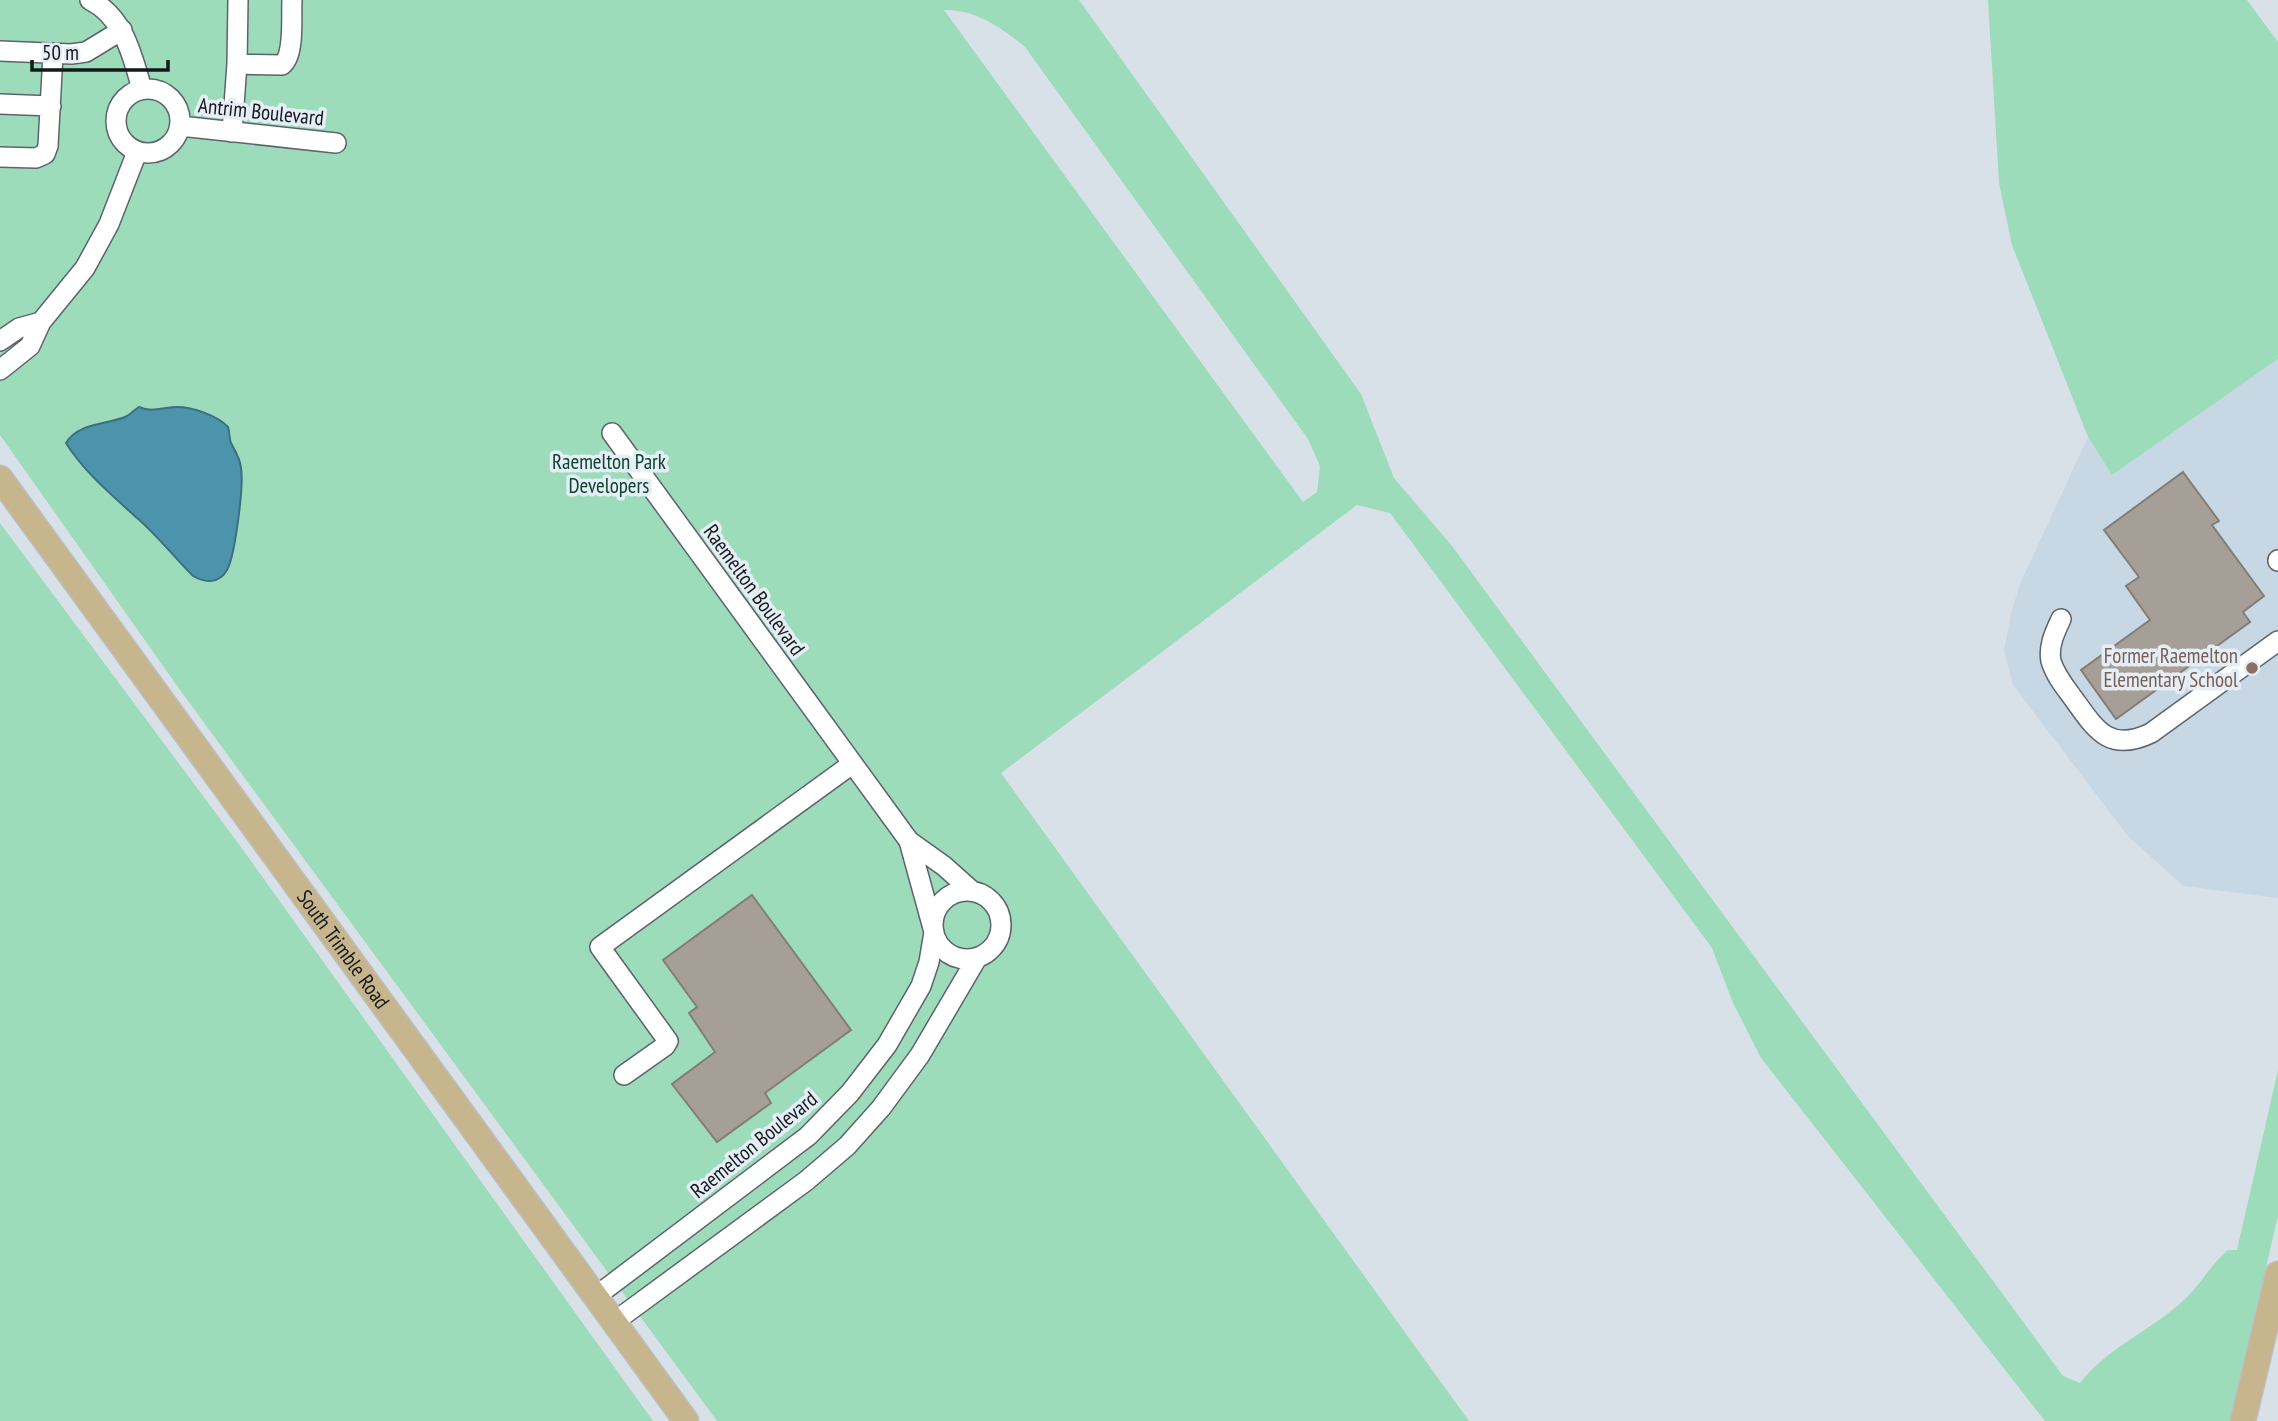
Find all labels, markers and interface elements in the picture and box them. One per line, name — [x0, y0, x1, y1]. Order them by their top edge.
scale bar — [32, 28, 168, 72]
text: 50 m — [42, 39, 79, 66]
street label: Antrim Boulevard — [197, 91, 325, 132]
park label: Raemelton Park Developers — [552, 448, 666, 499]
street label: Raemelton Boulevard — [698, 519, 811, 661]
place label: Former Raemelton Elementary School — [2103, 642, 2238, 693]
marker: Former Raemelton Elementary School — [2244, 660, 2260, 676]
street label: South Trimble Road — [291, 884, 396, 1014]
street label: Raemelton Boulevard — [685, 1085, 823, 1204]

